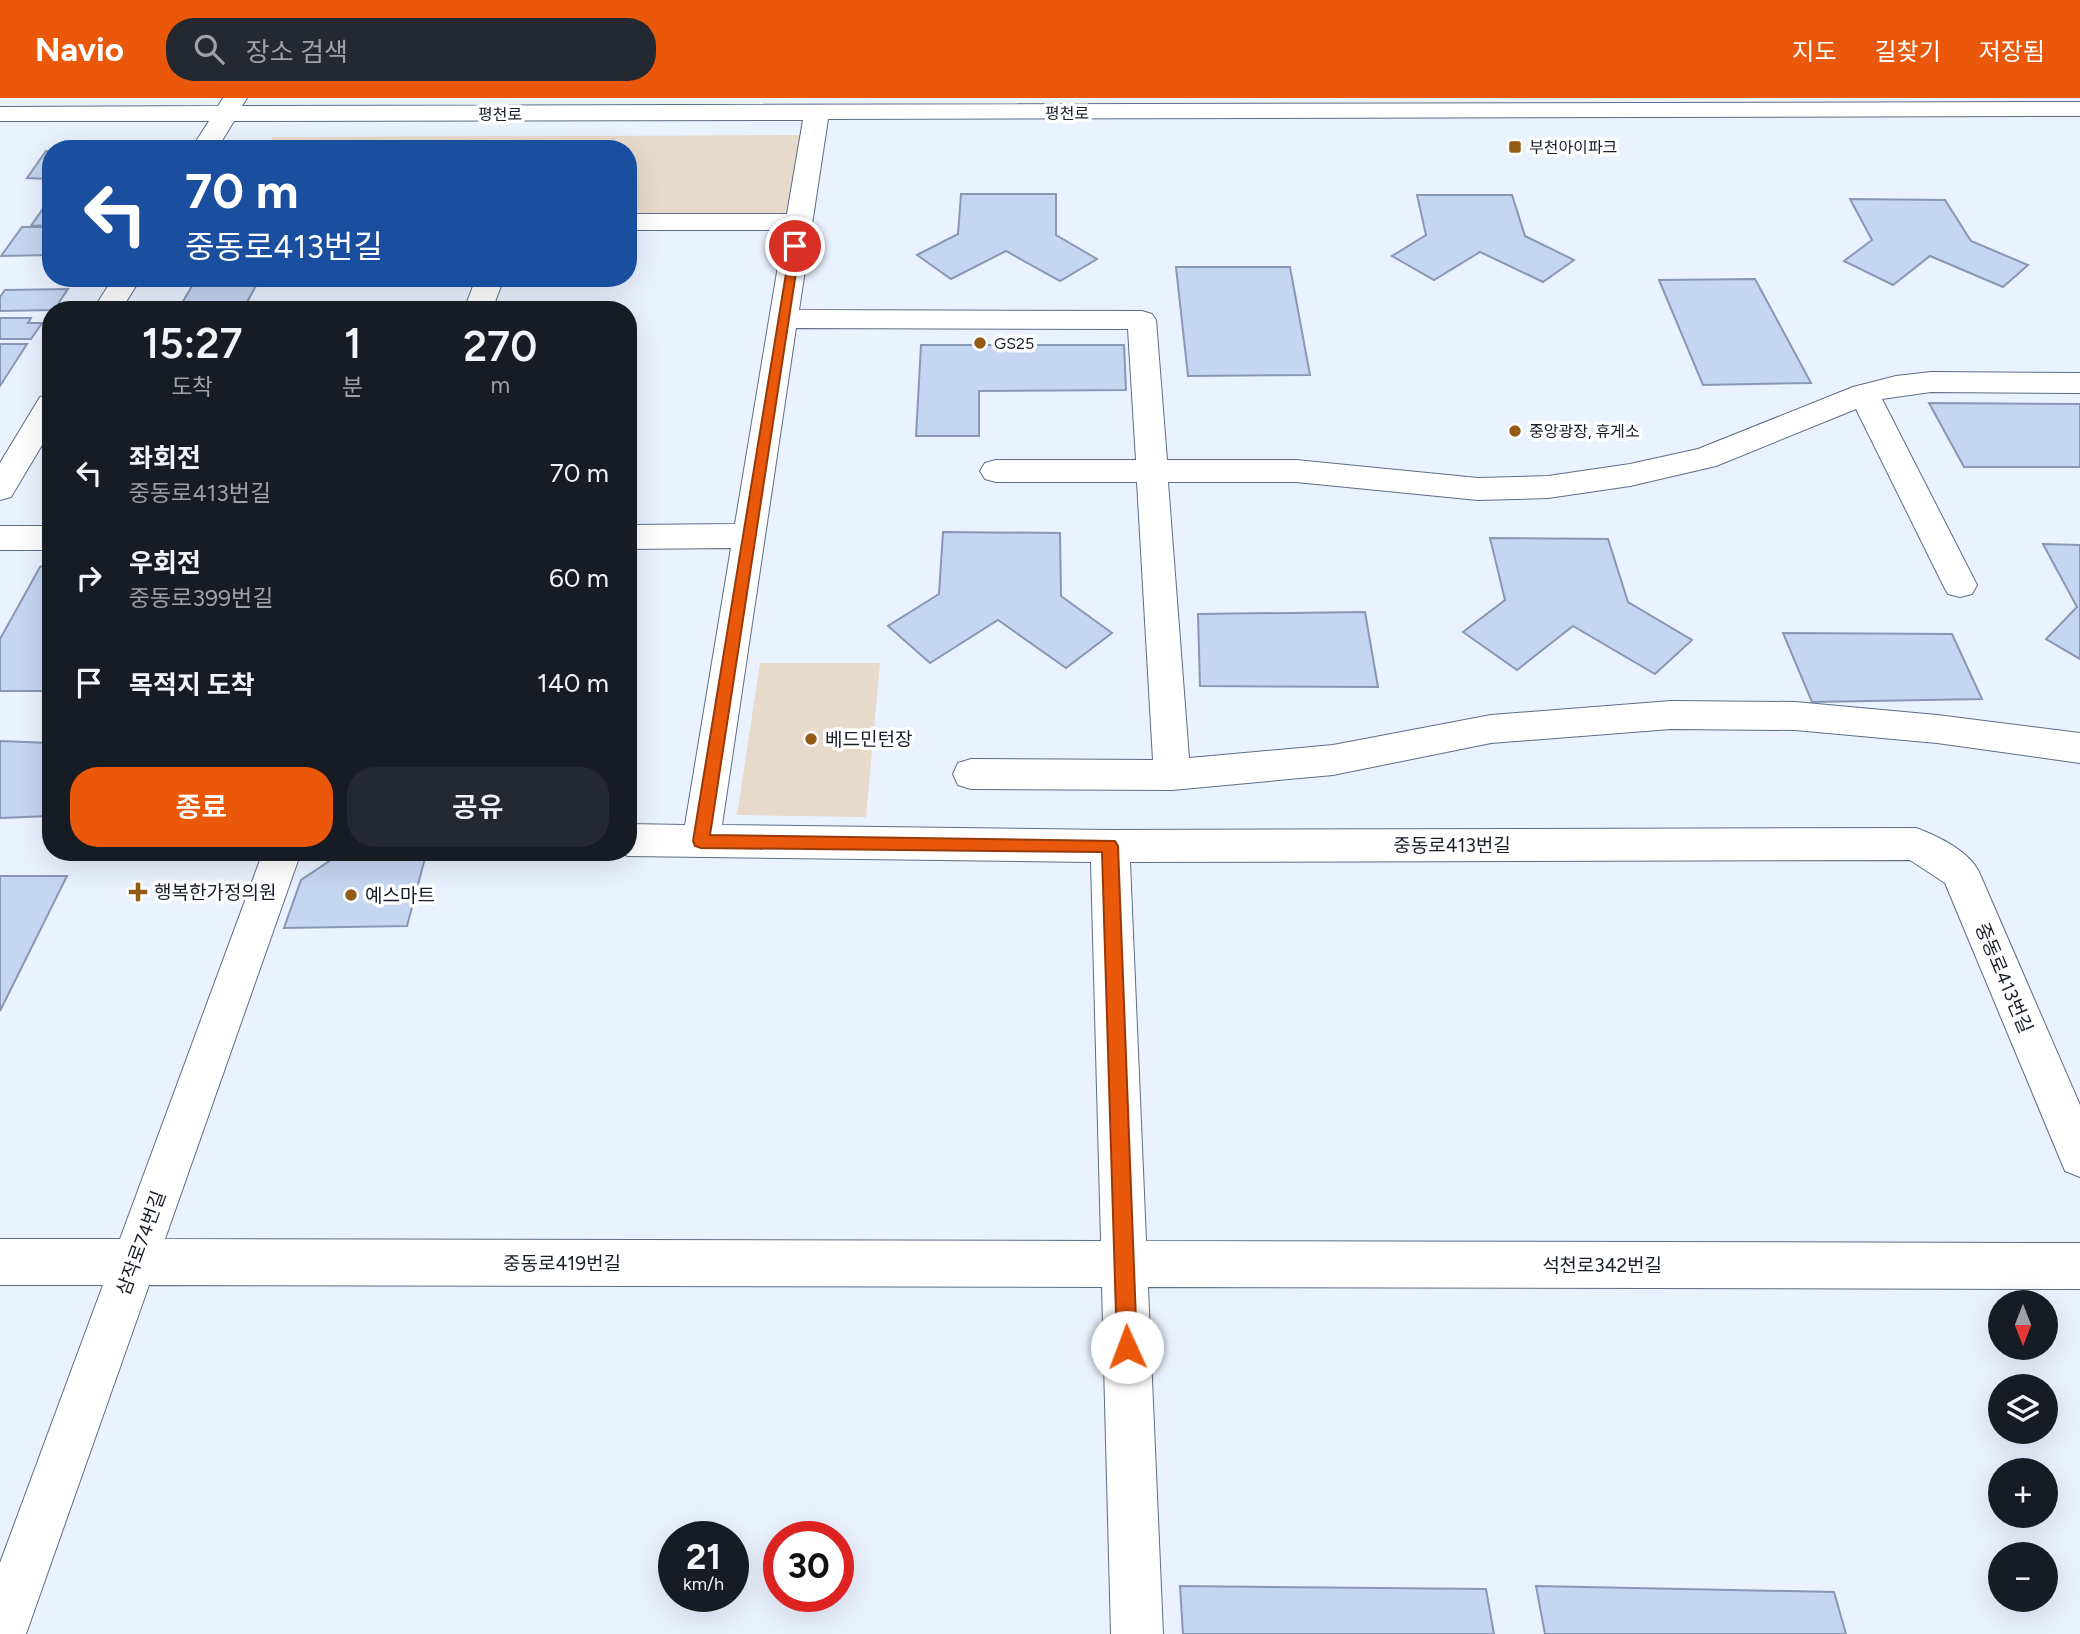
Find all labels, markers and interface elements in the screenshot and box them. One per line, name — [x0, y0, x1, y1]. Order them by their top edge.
search box — [166, 18, 656, 81]
text: Navio — [35, 30, 124, 69]
icon: search — [190, 30, 228, 68]
text: 장소 검색 — [246, 36, 348, 68]
text: 지도 — [1792, 37, 1837, 66]
text: 길찾기 — [1875, 37, 1941, 66]
text: 저장됨 — [1979, 37, 2045, 66]
street label: 평천로 — [1045, 104, 1089, 123]
street label: 평천로 — [478, 105, 522, 124]
place label: 부천아이파크 — [1529, 138, 1617, 157]
marker: 부천아이파크 — [1507, 139, 1523, 155]
text: 70 m — [185, 161, 298, 220]
icon: left — [70, 168, 161, 259]
pin — [765, 216, 825, 276]
icon: arrive — [776, 227, 814, 265]
text: 중동로413번길 — [185, 228, 383, 266]
text: 15:27 — [142, 318, 242, 369]
text: 1 — [344, 318, 362, 369]
text: 270 — [463, 321, 537, 372]
place label: GS25 — [994, 334, 1034, 353]
marker: GS25 — [972, 335, 988, 351]
text: m — [490, 371, 510, 399]
text: 도착 — [171, 373, 213, 401]
text: 분 — [342, 373, 363, 401]
place label: 중앙광장, 휴게소 — [1529, 422, 1640, 441]
marker: 중앙광장, 휴게소 — [1507, 423, 1523, 439]
text: 좌회전 — [129, 442, 201, 474]
icon: left — [70, 454, 108, 492]
text: 70 m — [550, 457, 609, 489]
text: 중동로413번길 — [129, 479, 271, 507]
text: 우회전 — [129, 547, 201, 579]
icon: right — [70, 559, 108, 597]
text: 60 m — [549, 562, 609, 594]
text: 중동로399번길 — [129, 584, 273, 612]
icon: arrive — [70, 664, 108, 702]
text: 140 m — [537, 667, 609, 699]
text: 목적지 도착 — [129, 669, 255, 701]
place label: 베드민턴장 — [825, 728, 912, 751]
marker: 베드민턴장 — [803, 731, 819, 747]
button: 종료 — [70, 767, 333, 847]
button: 공유 — [347, 767, 609, 847]
street label: 중동로413번길 — [1393, 834, 1511, 857]
place label: 행복한가정의원 — [154, 881, 276, 904]
marker: 행복한가정의원 — [128, 882, 148, 902]
place label: 예스마트 — [365, 884, 435, 907]
marker: 예스마트 — [343, 887, 359, 903]
street label: 중동로413번길 — [1970, 919, 2038, 1037]
street label: 삼작로74번길 — [111, 1188, 171, 1298]
street label: 중동로419번길 — [503, 1252, 621, 1275]
street label: 석천로342번길 — [1542, 1254, 1662, 1277]
north arrow — [1988, 1290, 2058, 1360]
map controls — [1988, 1290, 2058, 1612]
position arrow — [1090, 1310, 1164, 1384]
button: layers — [1988, 1374, 2058, 1444]
button: + — [1988, 1458, 2058, 1528]
speed limit sign: 30 — [763, 1521, 854, 1612]
text: 21 — [686, 1536, 721, 1578]
button: − — [1988, 1542, 2058, 1612]
text: km/h — [683, 1573, 724, 1595]

